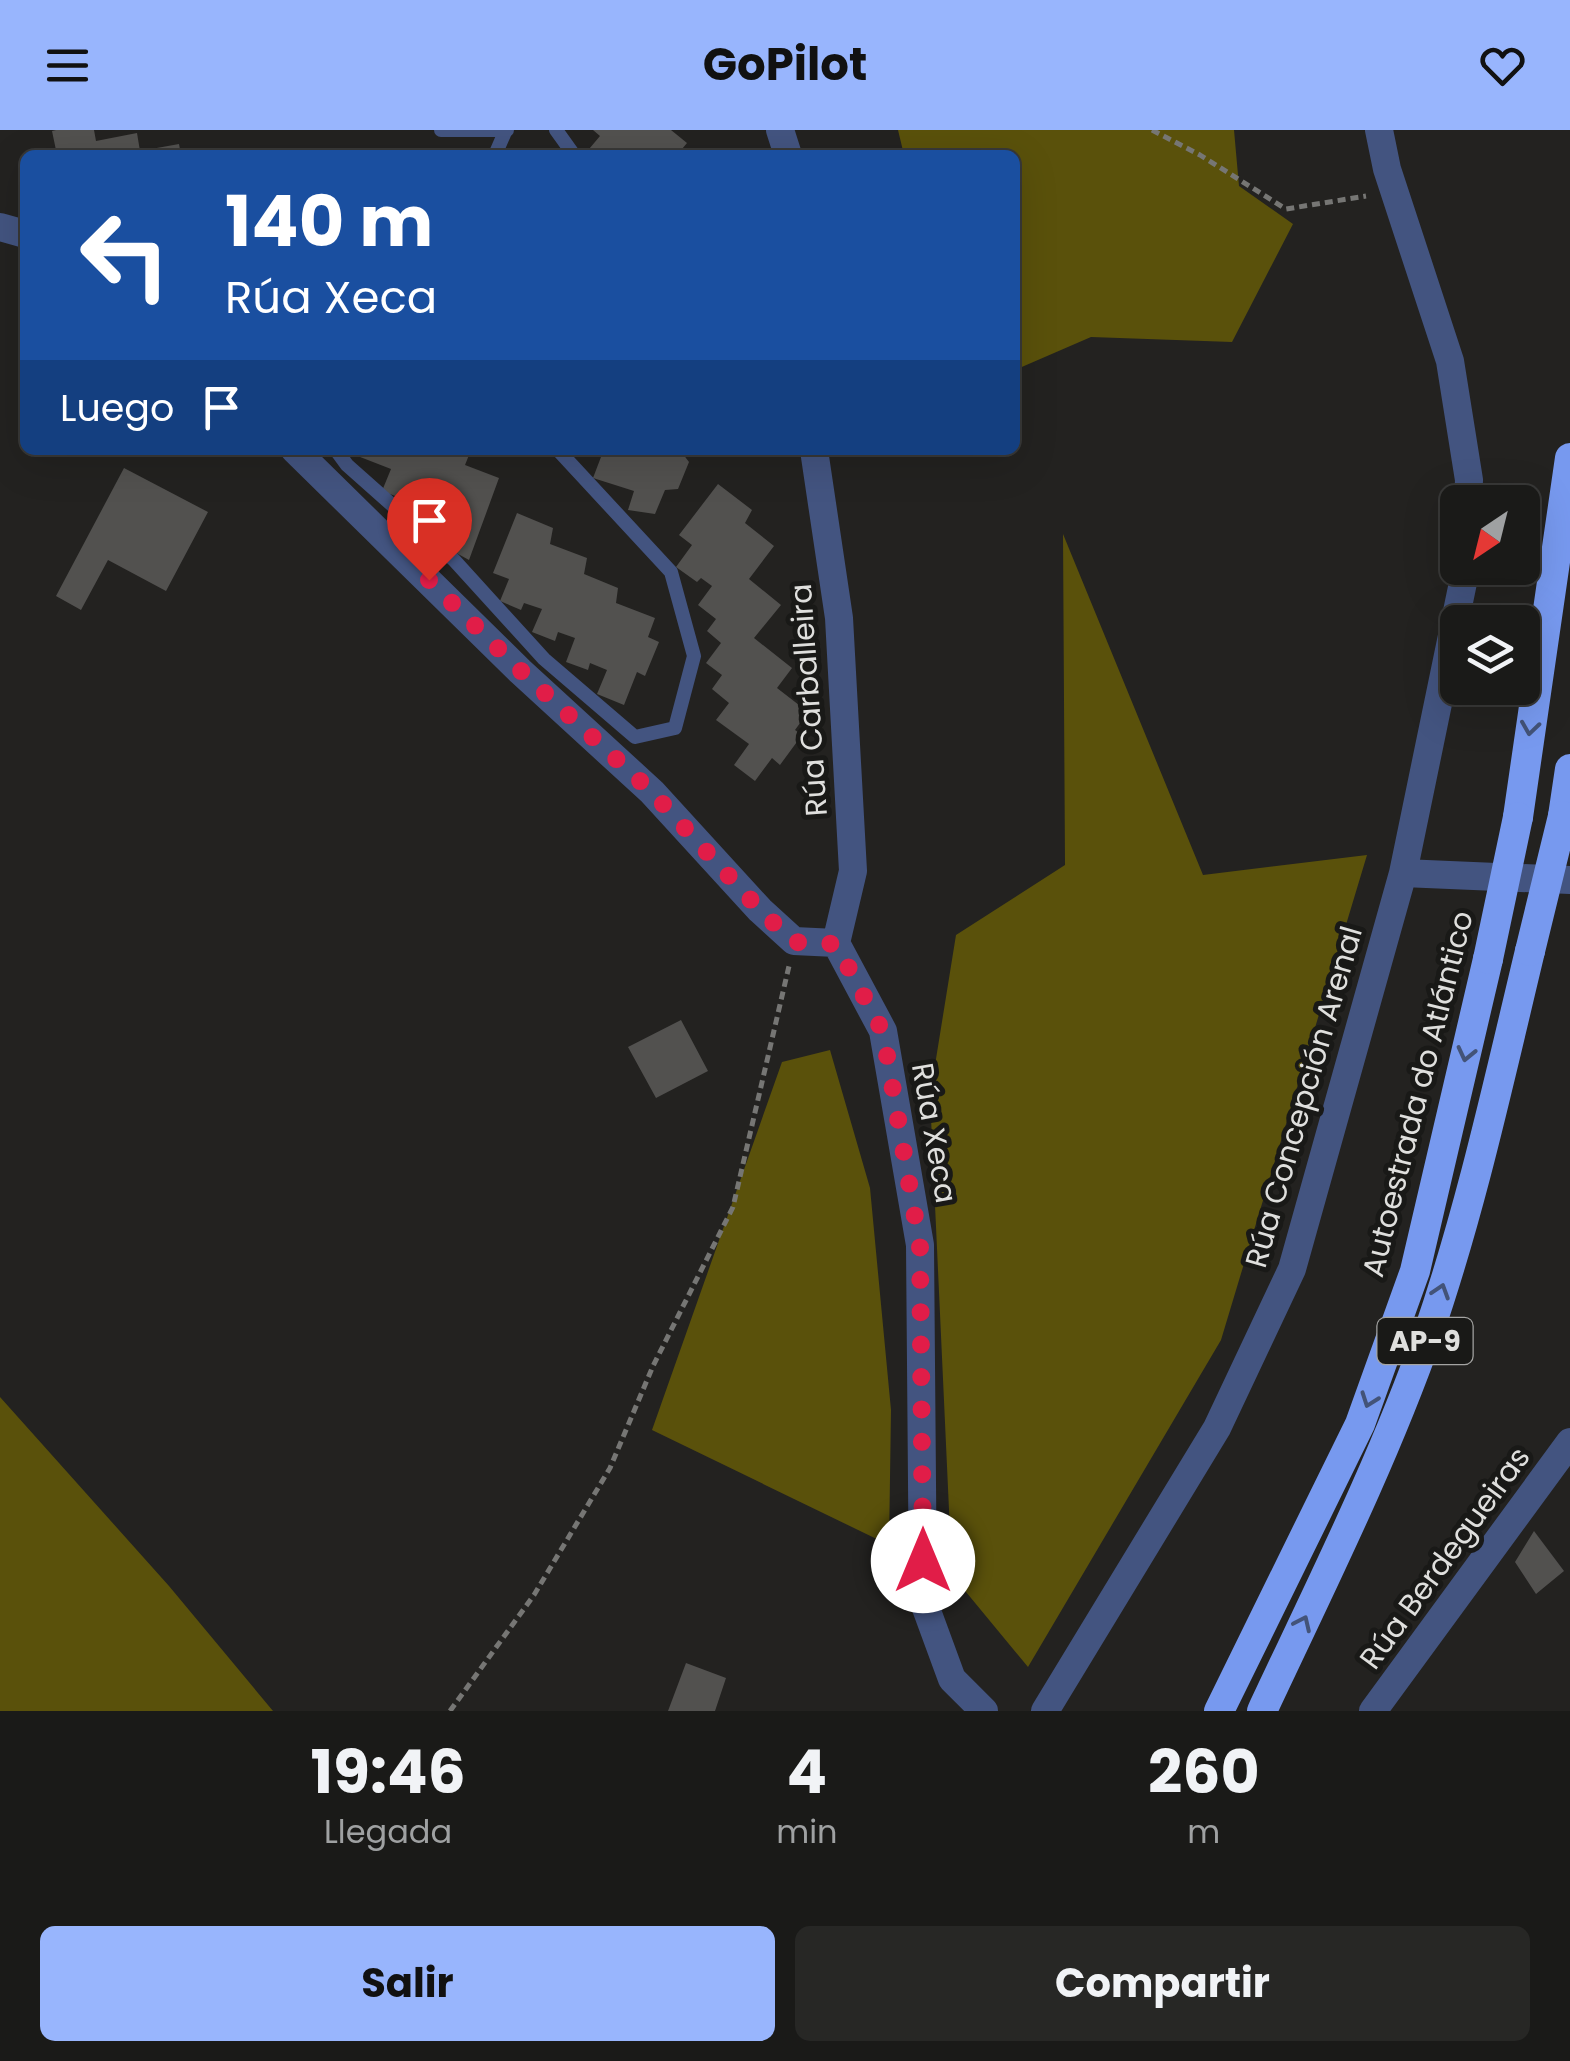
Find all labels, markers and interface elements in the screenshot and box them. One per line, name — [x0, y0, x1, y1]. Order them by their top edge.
text: GoPilot — [703, 33, 867, 96]
icon: menu — [40, 38, 95, 93]
icon: heart — [1475, 38, 1530, 93]
text: 140 m — [225, 172, 433, 271]
icon: left — [60, 190, 190, 320]
text: Rúa Xeca — [225, 266, 437, 329]
icon: arrive — [194, 380, 249, 435]
text: Luego — [60, 381, 174, 434]
pin — [387, 478, 472, 581]
north arrow — [1440, 485, 1540, 585]
map controls — [1440, 485, 1540, 705]
icon: arrive — [402, 493, 457, 548]
street label: Rúa Carballeira — [779, 582, 838, 818]
button: layers — [1440, 605, 1540, 705]
one-way arrow — [1521, 720, 1542, 736]
street label: Autoestrada do Atlántico — [1351, 906, 1484, 1281]
street label: Rúa Concepción Arenal — [1234, 921, 1373, 1273]
one-way arrow — [1457, 1045, 1478, 1062]
street label: Rúa Xeca — [901, 1060, 968, 1206]
one-way arrow — [1430, 1283, 1450, 1300]
road number: AP-9 — [1378, 1318, 1472, 1364]
one-way arrow — [1360, 1391, 1381, 1408]
street label: Rúa Berdegueiras — [1349, 1438, 1540, 1678]
position arrow — [871, 1509, 975, 1613]
one-way arrow — [1291, 1615, 1311, 1633]
text: 19:46 — [310, 1730, 466, 1814]
text: 4 — [787, 1730, 827, 1814]
text: 260 — [1148, 1730, 1260, 1814]
text: Llegada — [324, 1809, 452, 1854]
text: min — [776, 1809, 838, 1854]
text: m — [1187, 1809, 1220, 1854]
button: Salir — [40, 1926, 775, 2041]
button: Compartir — [795, 1926, 1530, 2041]

